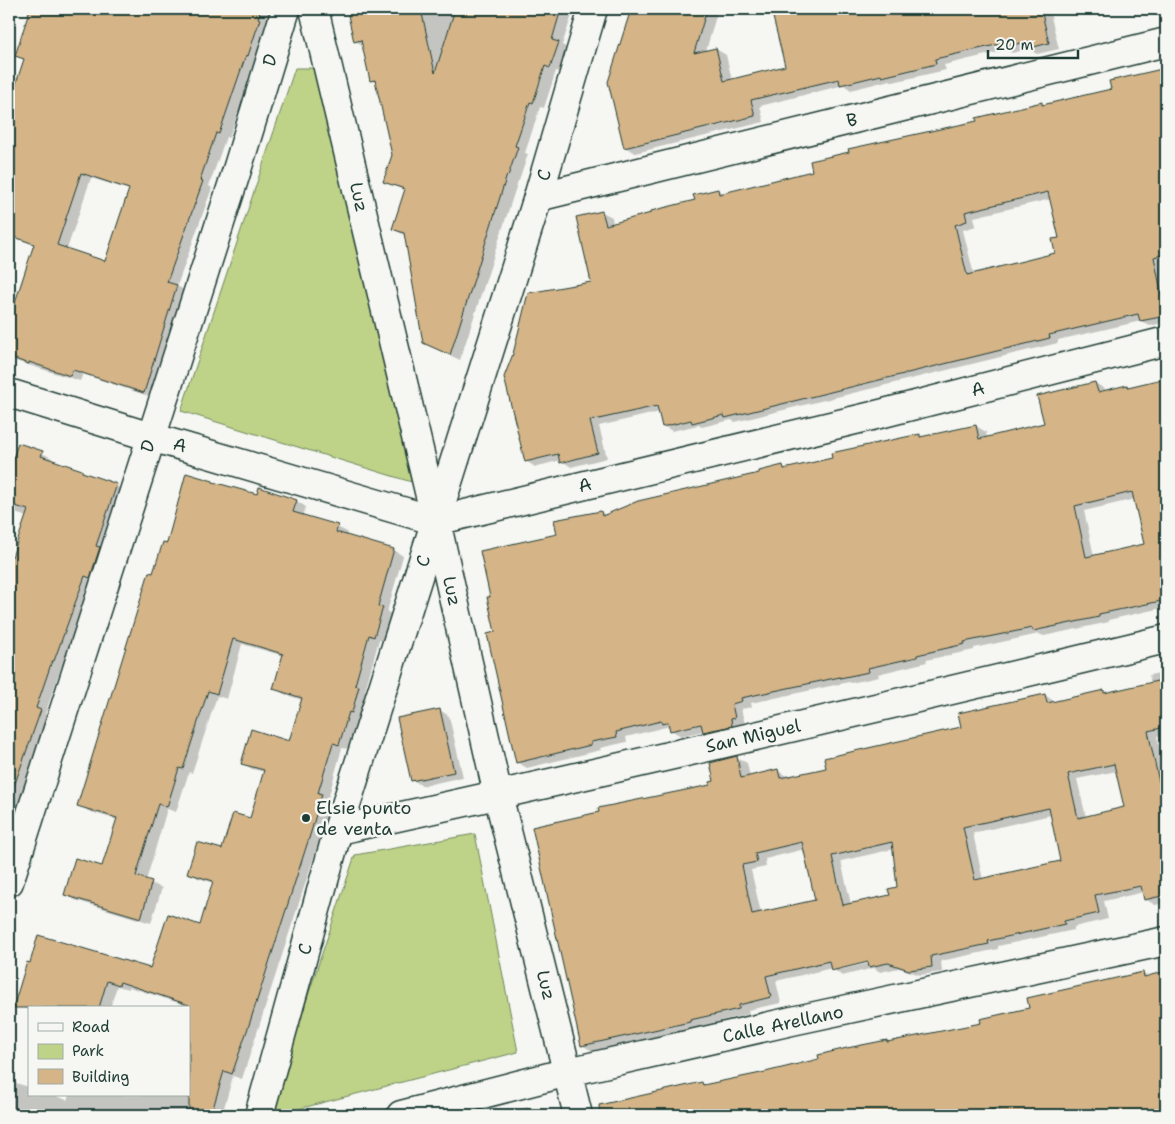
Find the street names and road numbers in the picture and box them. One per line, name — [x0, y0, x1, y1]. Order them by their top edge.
street label: D — [257, 51, 283, 69]
street label: B — [844, 107, 860, 133]
street label: C — [531, 166, 557, 184]
street label: Luz — [344, 180, 374, 214]
street label: A — [969, 376, 987, 402]
street label: A — [170, 432, 190, 458]
street label: D — [135, 437, 161, 455]
street label: A — [576, 472, 594, 498]
street label: C — [410, 552, 436, 570]
street label: Luz — [437, 574, 467, 608]
street label: San Miguel — [703, 713, 803, 759]
street label: C — [292, 940, 318, 958]
street label: Luz — [531, 968, 561, 1002]
street label: Calle Arellano — [720, 999, 846, 1049]

